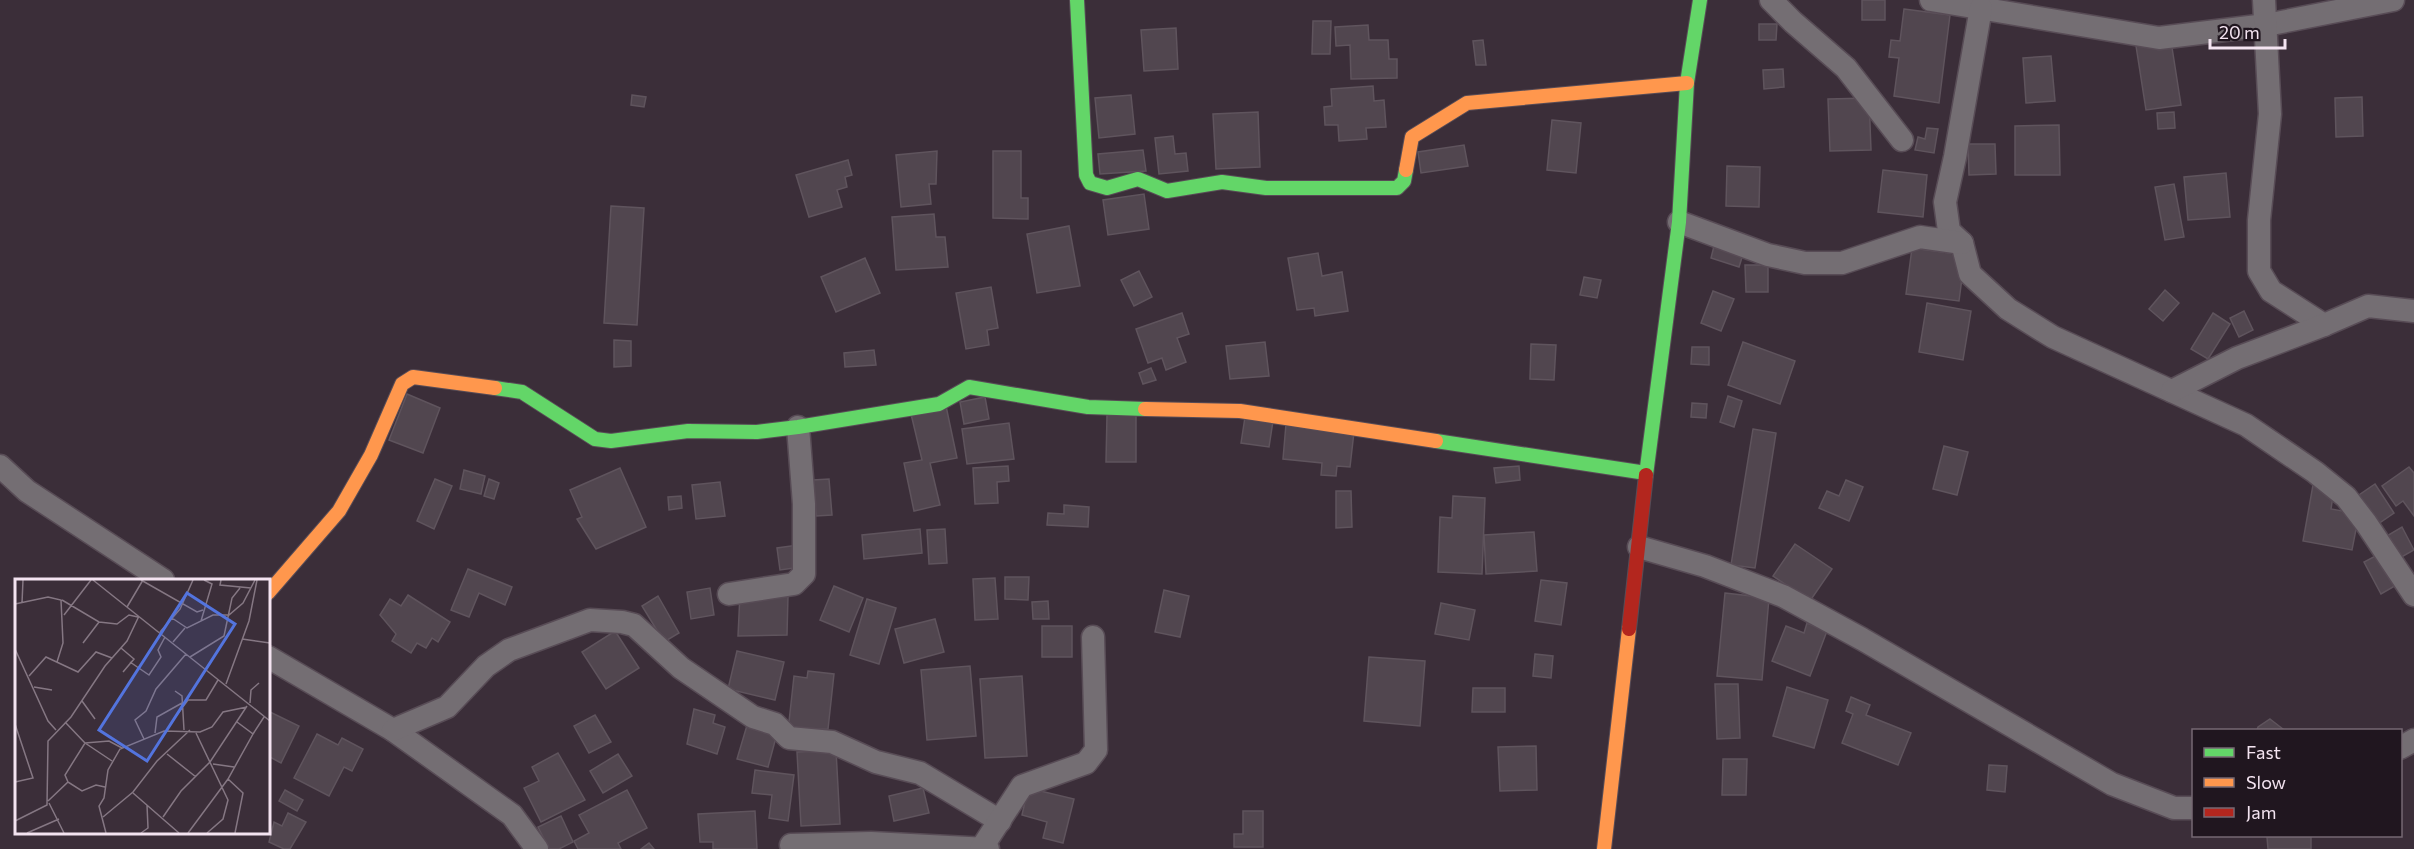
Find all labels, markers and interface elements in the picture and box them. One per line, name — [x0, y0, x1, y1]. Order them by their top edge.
scale bar — [2210, 12, 2285, 50]
text: 20 m — [2219, 21, 2260, 43]
inset map — [15, 579, 270, 834]
legend — [2192, 729, 2402, 837]
text: Fast — [2246, 741, 2281, 763]
text: Slow — [2246, 771, 2286, 793]
text: Jam — [2246, 801, 2276, 823]

